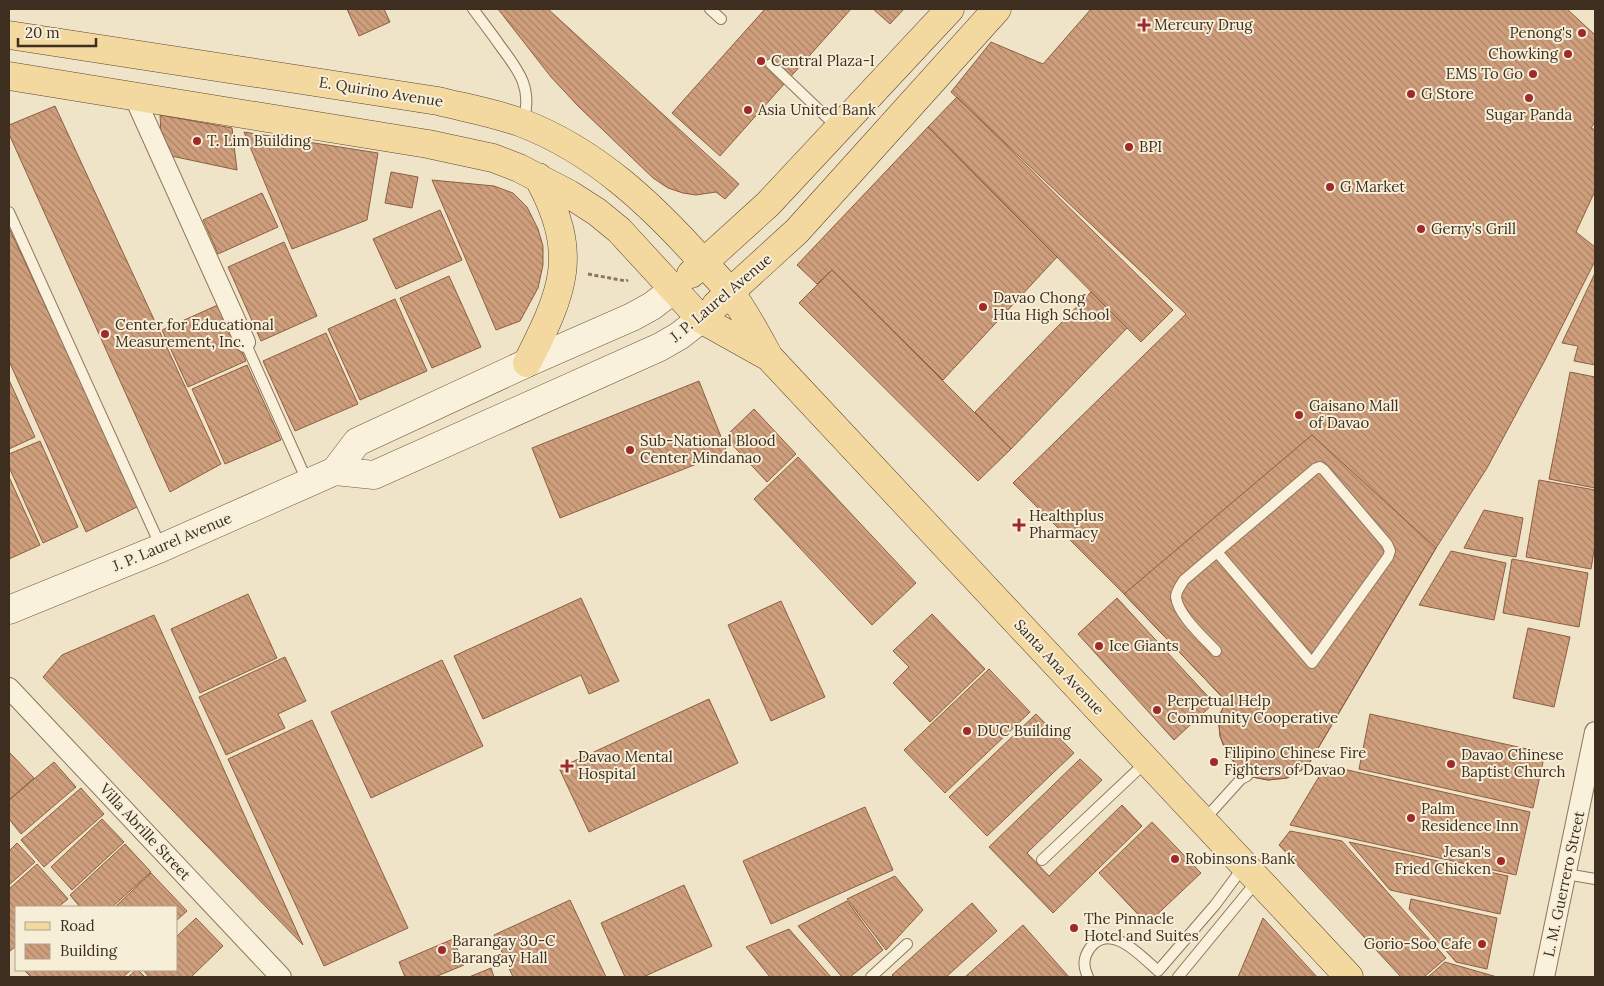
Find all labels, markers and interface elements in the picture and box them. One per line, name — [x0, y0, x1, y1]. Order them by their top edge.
scale bar — [18, 15, 95, 47]
place label: Mercury Drug — [1154, 15, 1253, 34]
marker: Mercury Drug — [1138, 19, 1150, 31]
text: 20 m — [25, 23, 60, 42]
place label: Penong's — [1510, 23, 1572, 42]
marker: Penong's — [1576, 27, 1588, 39]
place label: Chowking — [1488, 44, 1559, 63]
marker: Chowking — [1562, 48, 1574, 60]
place label: Central Plaza-I — [771, 51, 875, 70]
marker: Central Plaza-I — [755, 55, 767, 67]
place label: EMS To Go — [1446, 64, 1523, 83]
marker: EMS To Go — [1527, 68, 1539, 80]
street label: E. Quirino Avenue — [318, 72, 445, 111]
place label: G Store — [1421, 84, 1474, 103]
marker: G Store — [1405, 88, 1417, 100]
marker: Sugar Panda — [1523, 92, 1535, 104]
place label: Asia United Bank — [757, 100, 876, 119]
marker: Asia United Bank — [742, 104, 754, 116]
place label: Sugar Panda — [1486, 105, 1572, 124]
place label: T. Lim Building — [207, 131, 312, 150]
marker: T. Lim Building — [191, 135, 203, 147]
place label: BPI — [1139, 137, 1162, 156]
marker: BPI — [1123, 141, 1135, 153]
place label: G Market — [1340, 177, 1405, 196]
marker: G Market — [1324, 181, 1336, 193]
place label: Gerry's Grill — [1431, 219, 1516, 238]
marker: Gerry's Grill — [1415, 223, 1427, 235]
street label: J. P. Laurel Avenue — [665, 249, 776, 346]
place label: Davao Chong Hua High School — [993, 288, 1110, 324]
marker: Davao Chong Hua High School — [977, 301, 989, 313]
place label: Center for Educational Measurement, Inc. — [115, 315, 274, 351]
marker: Center for Educational Measurement, Inc. — [99, 328, 111, 340]
place label: Gaisano Mall of Davao — [1309, 396, 1399, 432]
marker: Gaisano Mall of Davao — [1293, 409, 1305, 421]
place label: Sub-National Blood Center Mindanao — [640, 431, 776, 467]
marker: Sub-National Blood Center Mindanao — [624, 444, 636, 456]
place label: Healthplus Pharmacy — [1029, 506, 1104, 542]
street label: J. P. Laurel Avenue — [109, 508, 234, 576]
marker: Healthplus Pharmacy — [1013, 519, 1025, 531]
street label: Santa Ana Avenue — [1010, 615, 1109, 718]
place label: Ice Giants — [1109, 636, 1179, 655]
marker: Ice Giants — [1093, 640, 1105, 652]
place label: Perpetual Help Community Cooperative — [1167, 691, 1338, 727]
marker: Perpetual Help Community Cooperative — [1151, 704, 1163, 716]
place label: DUC Building — [977, 721, 1071, 740]
marker: DUC Building — [961, 725, 973, 737]
place label: Filipino Chinese Fire Fighters of Davao — [1224, 743, 1366, 779]
place label: Davao Chinese Baptist Church — [1461, 745, 1566, 781]
place label: Davao Mental Hospital — [578, 747, 673, 783]
marker: Filipino Chinese Fire Fighters of Davao — [1208, 756, 1220, 768]
marker: Davao Chinese Baptist Church — [1445, 758, 1457, 770]
marker: Davao Mental Hospital — [560, 759, 574, 773]
street label: Villa Abrille Street — [95, 779, 195, 884]
place label: Palm Residence Inn — [1421, 799, 1519, 835]
street label: L. M. Guerrero Street — [1539, 809, 1588, 959]
marker: Palm Residence Inn — [1405, 812, 1417, 824]
place label: Jesan's Fried Chicken — [1394, 842, 1491, 878]
place label: Robinsons Bank — [1185, 849, 1295, 868]
marker: Robinsons Bank — [1169, 853, 1181, 865]
marker: Jesan's Fried Chicken — [1495, 855, 1507, 867]
legend — [15, 906, 178, 971]
place label: The Pinnacle Hotel and Suites — [1084, 909, 1199, 945]
text: Road — [60, 916, 95, 935]
marker: The Pinnacle Hotel and Suites — [1068, 922, 1080, 934]
place label: Barangay 30-C Barangay Hall — [452, 931, 556, 967]
place label: Gorio-Soo Cafe — [1364, 934, 1472, 953]
marker: Gorio-Soo Cafe — [1476, 938, 1488, 950]
text: Building — [60, 941, 118, 960]
marker: Barangay 30-C Barangay Hall — [436, 944, 448, 956]

